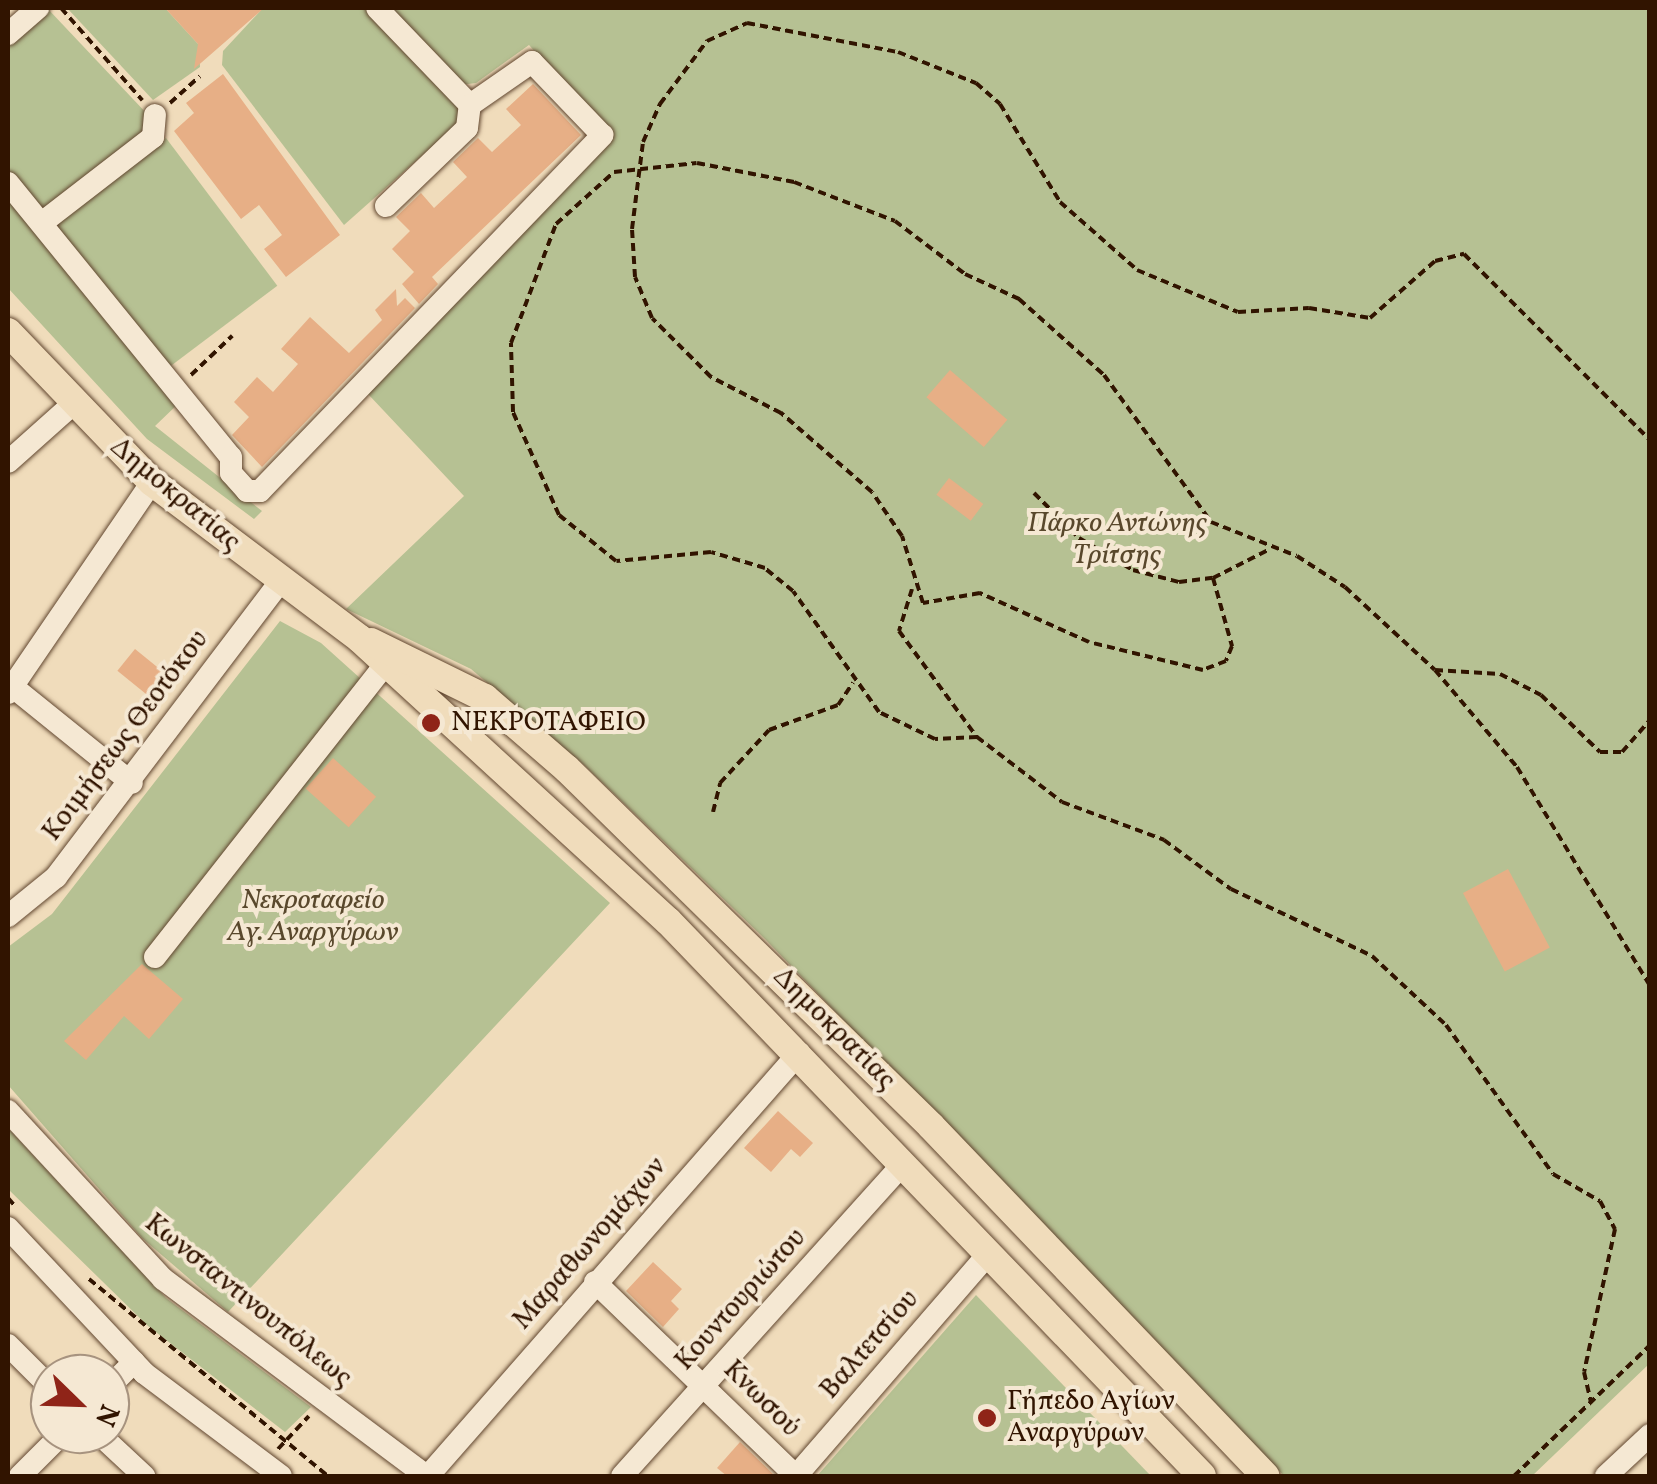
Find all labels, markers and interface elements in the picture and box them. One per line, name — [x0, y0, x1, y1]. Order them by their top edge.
street label: Δημοκρατίας — [103, 431, 247, 559]
park label: Πάρκο Αντώνης Τρίτσης — [1027, 507, 1207, 573]
street label: Κοιμήσεως Θεοτόκου — [36, 624, 216, 848]
place label: ΝΕΚΡΟΤΑΦΕΙΟ — [451, 706, 646, 740]
marker: ΝΕΚΡΟΤΑΦΕΙΟ — [420, 712, 442, 734]
park label: Νεκροταφείο Αγ. Αναργύρων — [227, 884, 399, 950]
street label: Δημοκρατίας — [766, 961, 902, 1097]
street label: Μαραθωνομάχων — [506, 1151, 674, 1337]
street label: Κωνσταντινουπόλεως — [137, 1207, 359, 1395]
street label: Κουντουριώτου — [668, 1222, 814, 1378]
street label: Βαλτετσίου — [813, 1284, 927, 1406]
north arrow — [30, 1354, 130, 1454]
street label: Κνωσού — [716, 1354, 806, 1444]
place label: Γήπεδο Αγίων Αναργύρων — [1007, 1385, 1175, 1451]
text: N — [84, 1398, 128, 1432]
marker: Γήπεδο Αγίων Αναργύρων — [976, 1407, 998, 1429]

